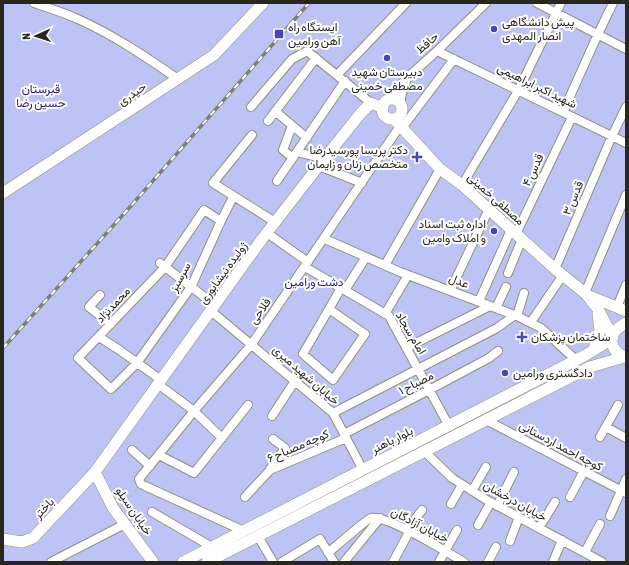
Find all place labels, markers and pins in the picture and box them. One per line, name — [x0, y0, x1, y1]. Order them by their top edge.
place label: پیش دانشگاهی انصار المهدی — [502, 15, 574, 44]
place label: ایستگاه راه آهن ورامین — [288, 20, 342, 49]
marker: پیش دانشگاهی انصار المهدی — [489, 24, 499, 34]
marker: ایستگاه راه آهن ورامین — [273, 28, 285, 40]
marker: دبیرستان شهید مصطفی خمینی — [382, 53, 392, 63]
place label: دبیرستان شهید مصطفی خمینی — [351, 65, 423, 94]
place label: دکتر پریسا پورسیدرضا متخصص زنان و زایمان — [307, 143, 408, 172]
marker: دکتر پریسا پورسیدرضا متخصص زنان و زایمان — [411, 151, 423, 163]
place label: اداره ثبت اسناد و املاک وامین — [418, 217, 486, 246]
marker: اداره ثبت اسناد و املاک وامین — [489, 226, 499, 236]
place label: ساختمان پزشکان — [531, 330, 610, 345]
marker: ساختمان پزشکان — [516, 331, 528, 343]
place label: دادگستری ورامین — [513, 366, 593, 381]
marker: دادگستری ورامین — [500, 368, 510, 378]

